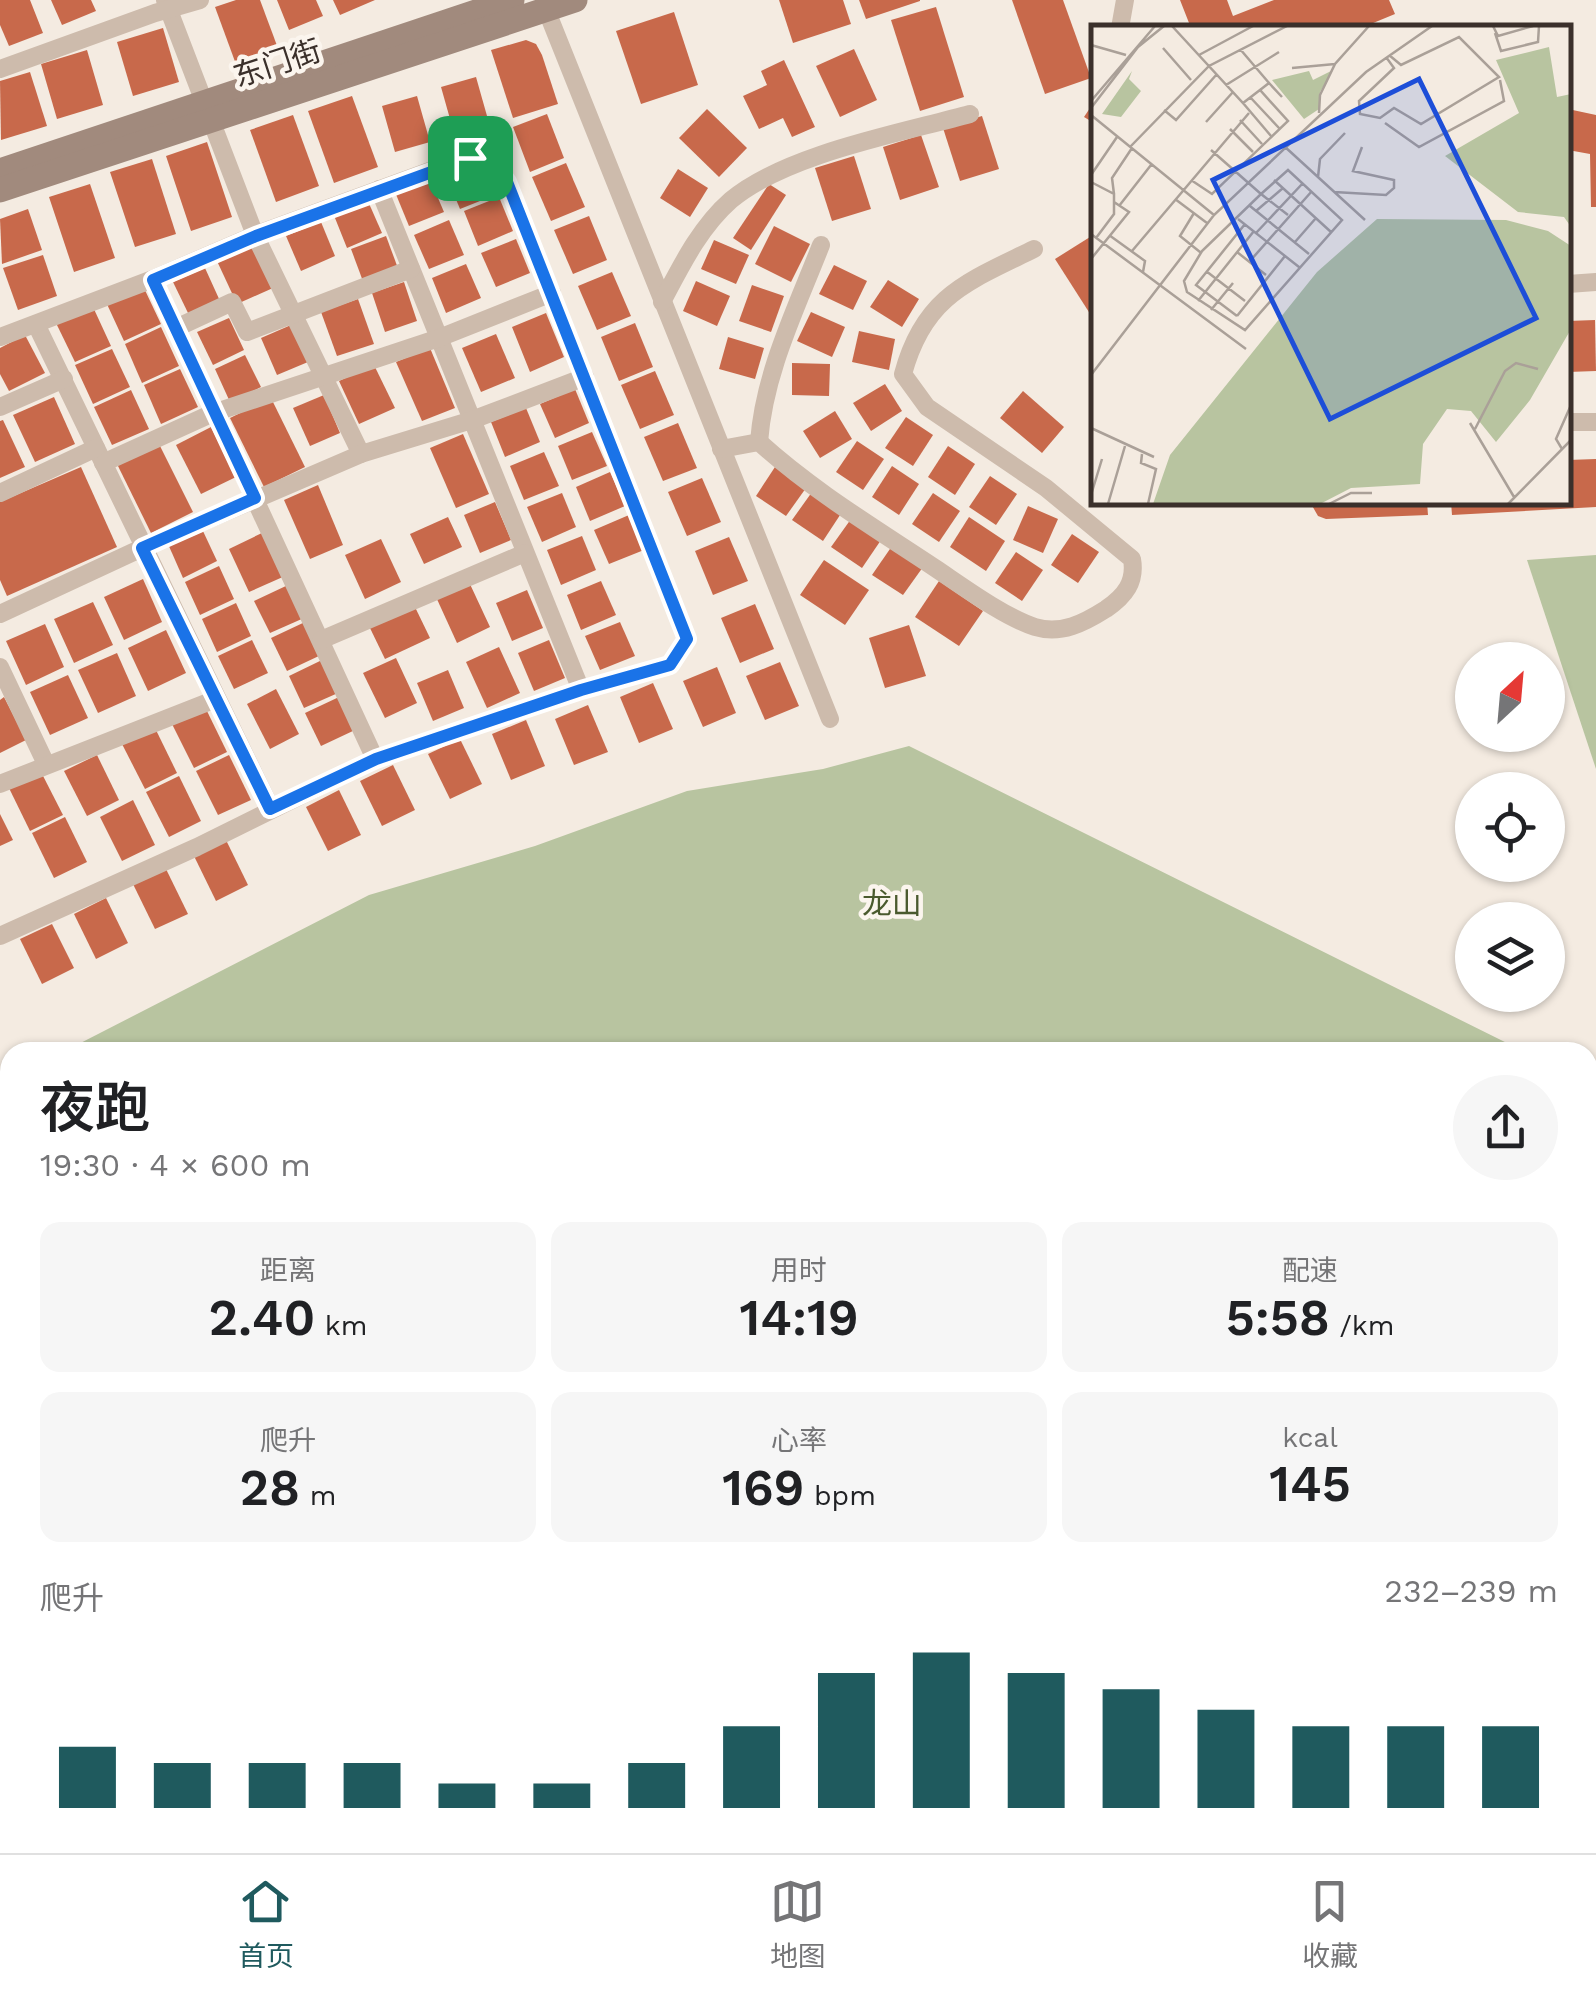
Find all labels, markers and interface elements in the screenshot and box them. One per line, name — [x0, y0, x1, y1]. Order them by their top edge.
inset map — [1091, 25, 1571, 505]
street label: 东门街 — [229, 32, 325, 94]
pin — [428, 116, 513, 201]
icon: arrive — [443, 131, 498, 186]
north arrow — [1455, 642, 1565, 752]
map controls — [1455, 642, 1565, 1012]
button: locate — [1455, 772, 1565, 882]
park label: 龙山 — [862, 886, 922, 921]
button: layers — [1455, 902, 1565, 1012]
button: share — [1453, 1075, 1558, 1180]
text: 夜跑 — [40, 1076, 150, 1140]
text: 19:30 · 4 × 600 m — [40, 1146, 311, 1184]
text: 距离 — [260, 1254, 316, 1287]
text: 用时 — [771, 1254, 827, 1287]
text: 配速 — [1282, 1254, 1338, 1287]
text: 2.40 — [209, 1288, 315, 1347]
text: 14:19 — [739, 1288, 859, 1347]
text: 5:58 — [1226, 1288, 1330, 1347]
text: km — [315, 1309, 367, 1342]
text: /km — [1330, 1309, 1394, 1342]
text: kcal — [1282, 1421, 1338, 1454]
text: 爬升 — [260, 1424, 316, 1457]
text: 心率 — [771, 1424, 827, 1457]
text: 145 — [1269, 1454, 1351, 1513]
text: 28 — [240, 1458, 300, 1517]
text: 169 — [722, 1458, 804, 1517]
text: m — [300, 1479, 336, 1512]
text: bpm — [804, 1479, 876, 1512]
text: 232–239 m — [1384, 1572, 1558, 1610]
text: 爬升 — [40, 1579, 104, 1617]
tab: 首页 — [238, 1874, 294, 1974]
tab: 地图 — [770, 1874, 826, 1974]
tab: 收藏 — [1302, 1874, 1358, 1974]

